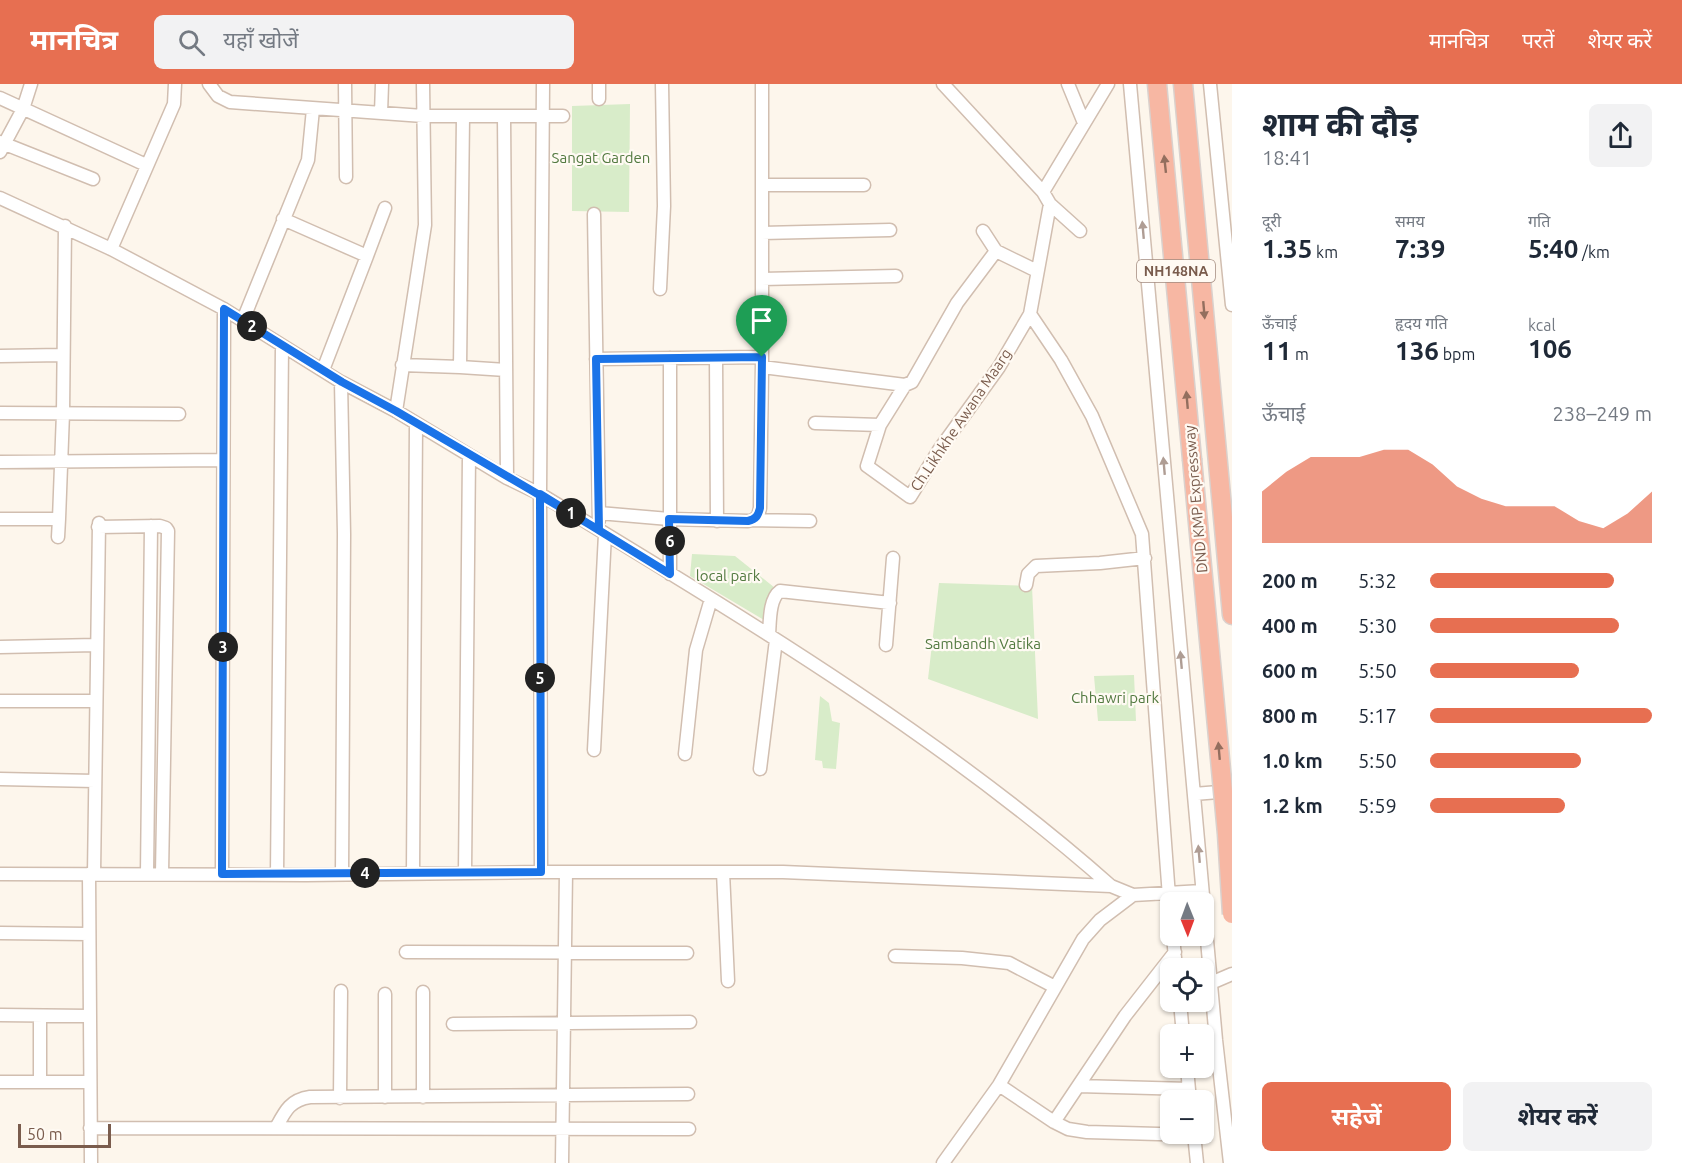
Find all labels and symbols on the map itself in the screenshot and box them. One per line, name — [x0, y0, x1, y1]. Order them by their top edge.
park label: Sangat Garden — [552, 149, 650, 166]
one-way arrow — [1160, 155, 1170, 174]
one-way arrow — [1138, 220, 1148, 239]
road number: NH148NA — [1137, 260, 1215, 282]
pin — [736, 295, 787, 357]
one-way arrow — [1199, 300, 1209, 319]
pin: 2 — [237, 311, 267, 341]
street label: Ch.Likhkhe Awana Maarg — [907, 345, 1015, 494]
one-way arrow — [1182, 391, 1192, 410]
street label: DND KMP Expressway — [1181, 424, 1210, 574]
one-way arrow — [1159, 456, 1169, 475]
pin: 1 — [556, 498, 586, 528]
pin: 6 — [655, 526, 685, 556]
park label: local park — [696, 567, 761, 584]
pin: 3 — [208, 632, 238, 662]
park label: Sambandh Vatika — [925, 635, 1041, 652]
one-way arrow — [1177, 650, 1186, 669]
pin: 5 — [525, 663, 555, 693]
park label: Chhawri park — [1071, 689, 1160, 706]
one-way arrow — [1214, 741, 1224, 760]
one-way arrow — [1194, 845, 1204, 864]
pin: 4 — [350, 858, 380, 888]
north arrow — [1160, 892, 1214, 946]
scale bar — [18, 1121, 111, 1148]

